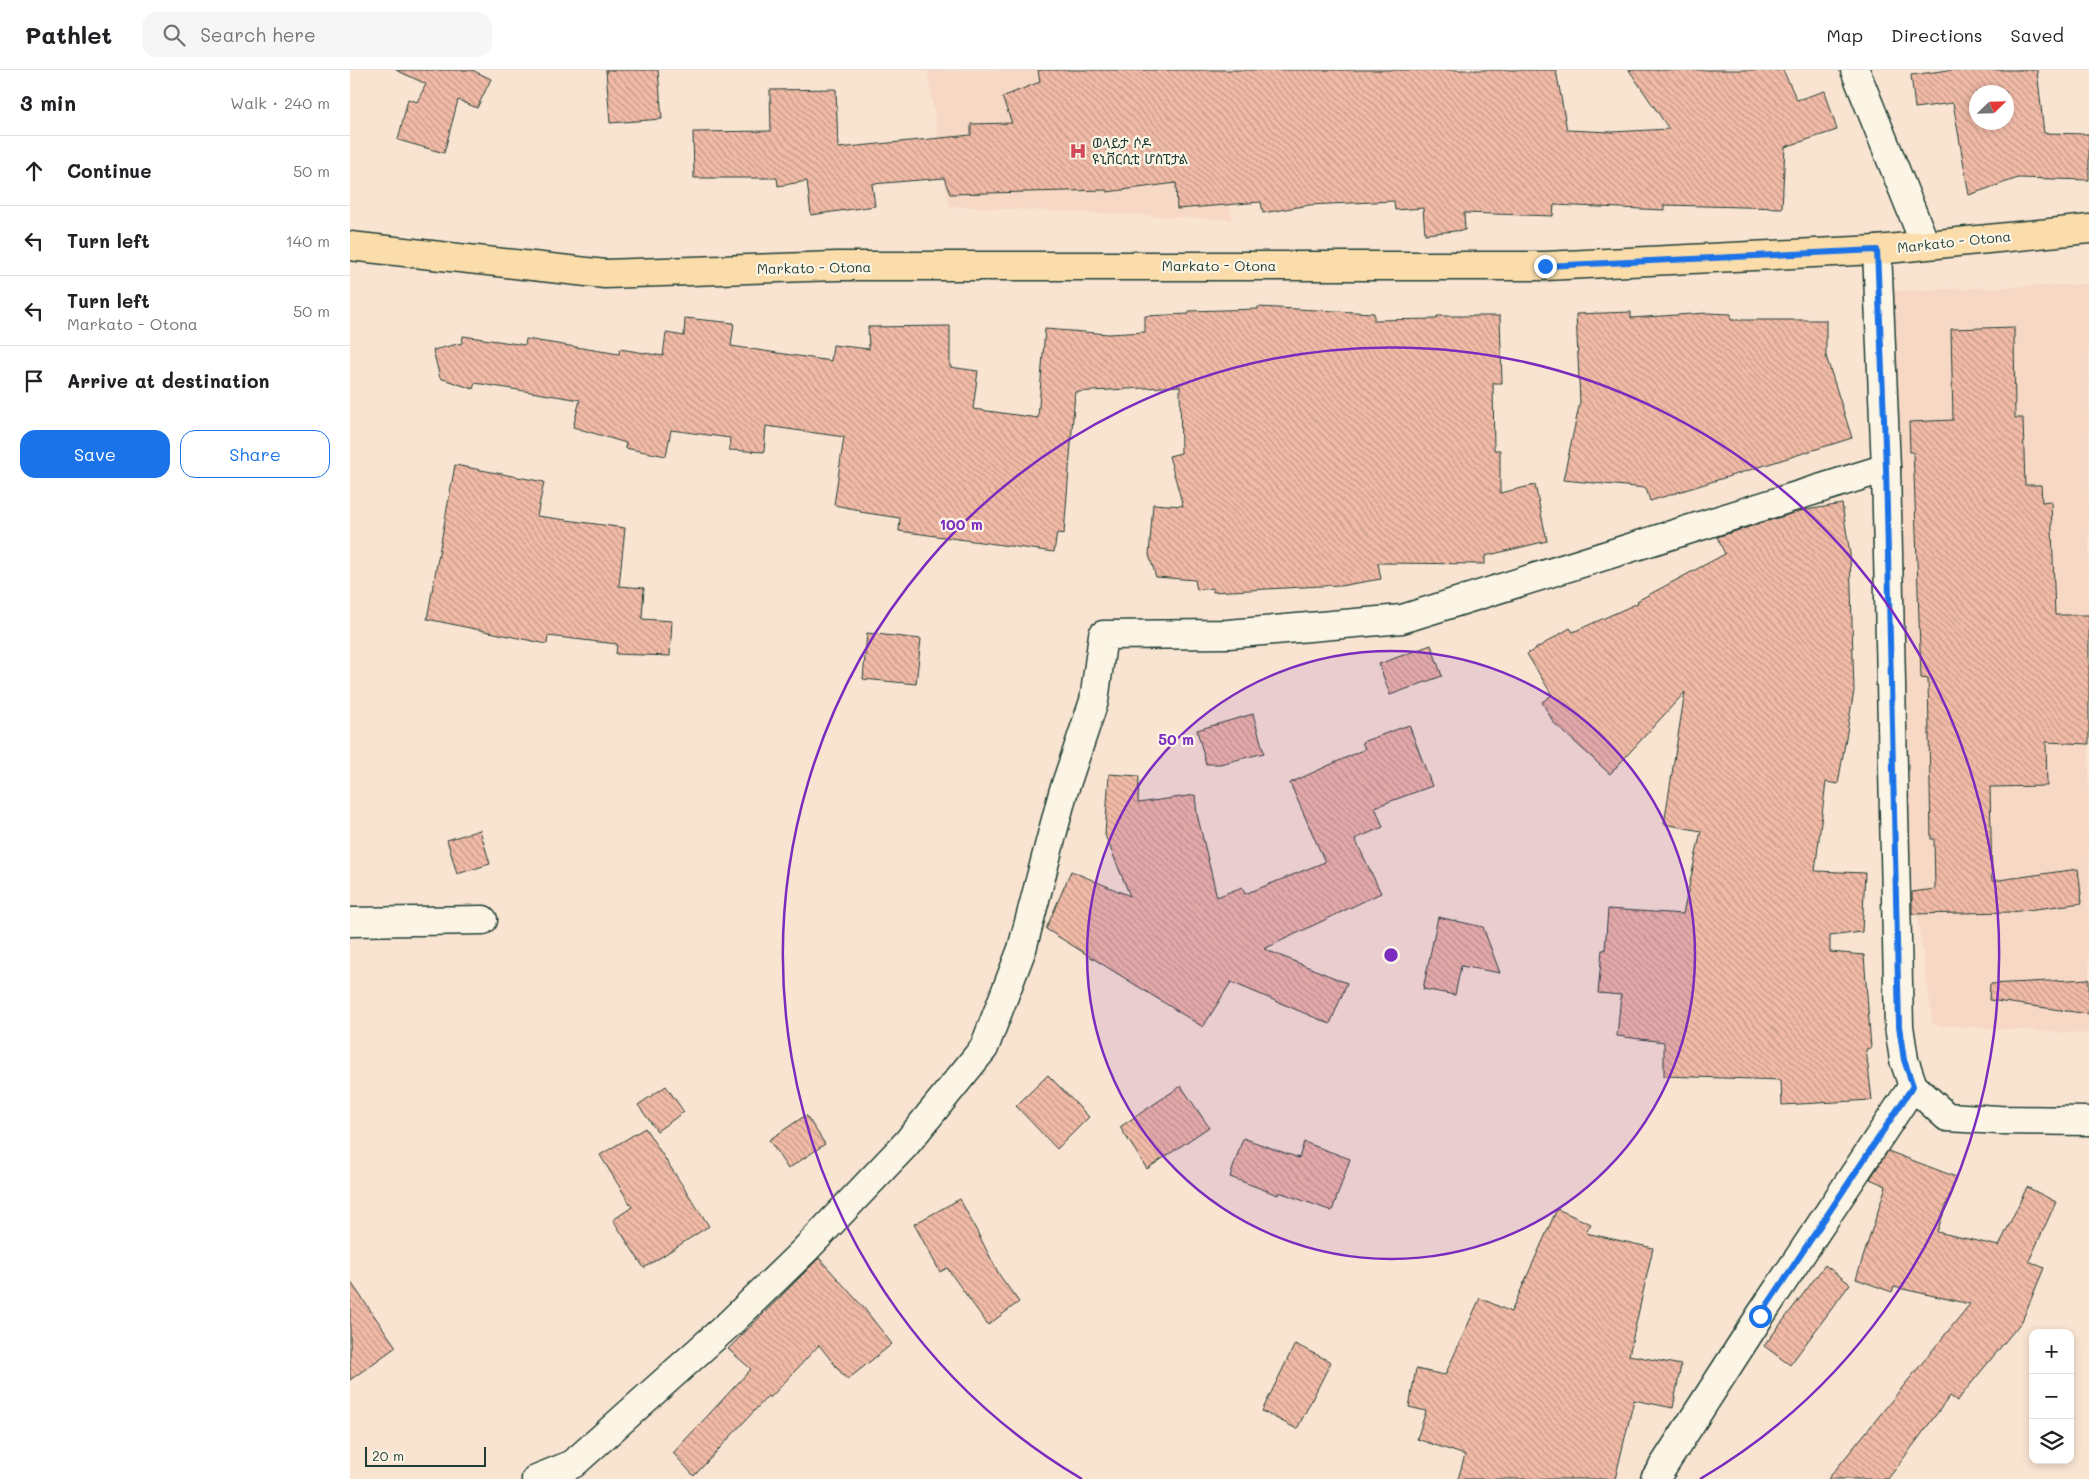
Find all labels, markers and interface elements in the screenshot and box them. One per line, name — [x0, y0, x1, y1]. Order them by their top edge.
search box — [142, 12, 492, 57]
text: Pathlet — [25, 19, 112, 50]
icon: search — [160, 21, 188, 49]
text: Search here — [200, 22, 316, 47]
text: Map — [1826, 23, 1863, 47]
text: Directions — [1891, 23, 1983, 47]
text: Saved — [2011, 23, 2064, 47]
north arrow — [1969, 85, 2014, 130]
text: 3 min — [20, 89, 76, 116]
text: Walk · 240 m — [230, 92, 330, 113]
place label: ወላይታ ሶዶ ዩኒቨርሲቲ ሆስፒታል — [1092, 133, 1189, 168]
hospital icon: ወላይታ ሶዶ ዩኒቨርሲቲ ሆስፒታል — [1068, 141, 1088, 161]
icon: ahead — [20, 157, 48, 185]
text: Continue — [67, 158, 152, 183]
text: 50 m — [293, 160, 330, 181]
street label: Markato - Otona — [1896, 226, 2012, 257]
icon: left — [20, 227, 48, 255]
text: Turn left — [67, 228, 150, 253]
text: 140 m — [286, 230, 330, 251]
route end — [1534, 255, 1557, 278]
street label: Markato - Otona — [1162, 256, 1276, 275]
street label: Markato - Otona — [757, 257, 871, 278]
text: Turn left — [67, 288, 150, 313]
icon: left — [20, 297, 48, 325]
text: 50 m — [293, 300, 330, 321]
text: Markato - Otona — [67, 313, 198, 334]
icon: arrive — [20, 367, 48, 395]
text: Arrive at destination — [67, 368, 270, 393]
button: Save — [20, 430, 170, 478]
button: Share — [180, 430, 330, 478]
text: 100 m — [939, 514, 983, 534]
text: 50 m — [1158, 729, 1194, 749]
centre of rings — [1382, 946, 1400, 964]
route start — [1749, 1305, 1772, 1328]
map controls — [2029, 1329, 2074, 1464]
button: + — [2029, 1329, 2074, 1374]
button: − — [2029, 1374, 2074, 1419]
button: layers — [2029, 1419, 2074, 1464]
scale bar — [365, 1444, 486, 1467]
text: 20 m — [372, 1446, 404, 1465]

